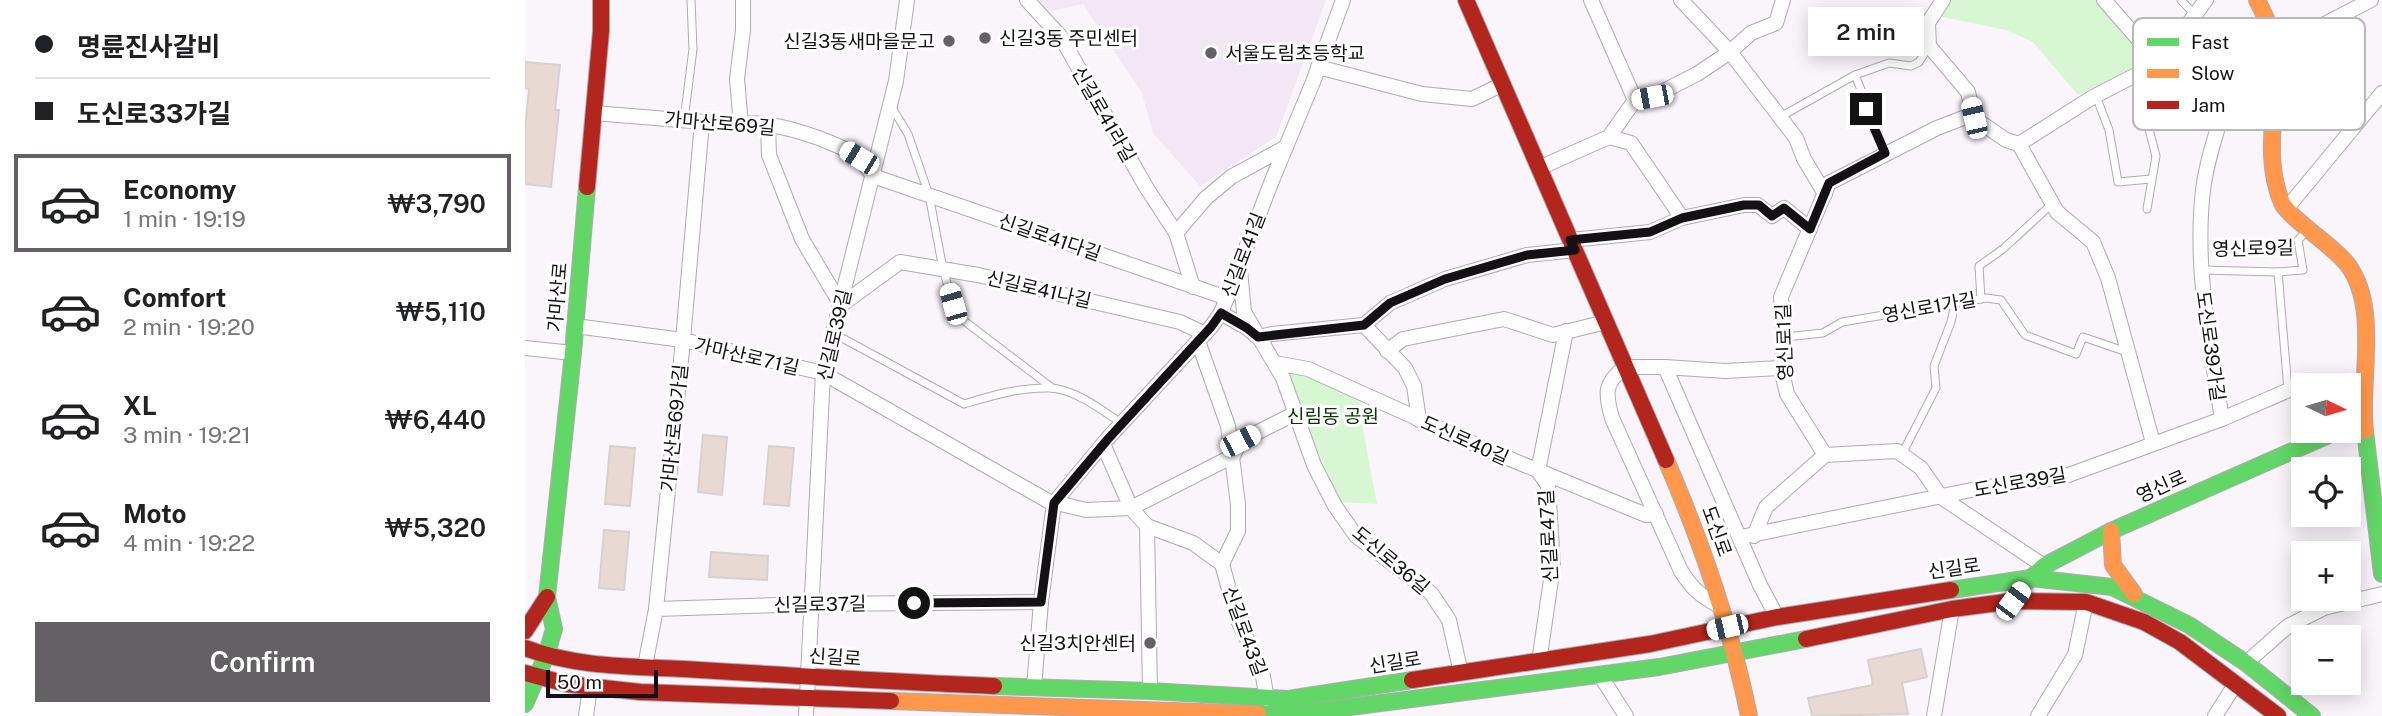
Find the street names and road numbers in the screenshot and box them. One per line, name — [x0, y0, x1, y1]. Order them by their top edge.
street label: 신길로41라길 — [1068, 62, 1140, 166]
street label: 가마산로69길 — [664, 107, 776, 139]
street label: 신길로41다길 — [996, 209, 1104, 265]
street label: 신길로41길 — [1217, 209, 1269, 301]
street label: 영신로9길 — [2212, 236, 2294, 260]
street label: 가마산로 — [543, 261, 571, 333]
street label: 신길로41나길 — [984, 266, 1094, 312]
street label: 신길로39길 — [813, 287, 855, 383]
street label: 영신로1가길 — [1880, 288, 1978, 326]
street label: 도신로39가길 — [2192, 289, 2230, 403]
street label: 영신로1길 — [1772, 303, 1796, 381]
street label: 가마산로71길 — [692, 333, 802, 379]
street label: 가마산로69가길 — [656, 363, 692, 493]
street label: 도신로40길 — [1418, 411, 1512, 469]
street label: 도신로39길 — [1972, 463, 2068, 501]
street label: 영신로 — [2133, 465, 2189, 507]
street label: 신길로47길 — [1535, 489, 1561, 583]
street label: 도신로 — [1698, 503, 1736, 559]
street label: 도신로36길 — [1348, 521, 1434, 599]
street label: 신길로 — [1926, 553, 1982, 583]
street label: 신길로43길 — [1219, 583, 1271, 679]
street label: 신길로37길 — [773, 592, 867, 616]
street label: 신길로 — [808, 644, 862, 670]
street label: 신길로 — [1367, 647, 1423, 677]

